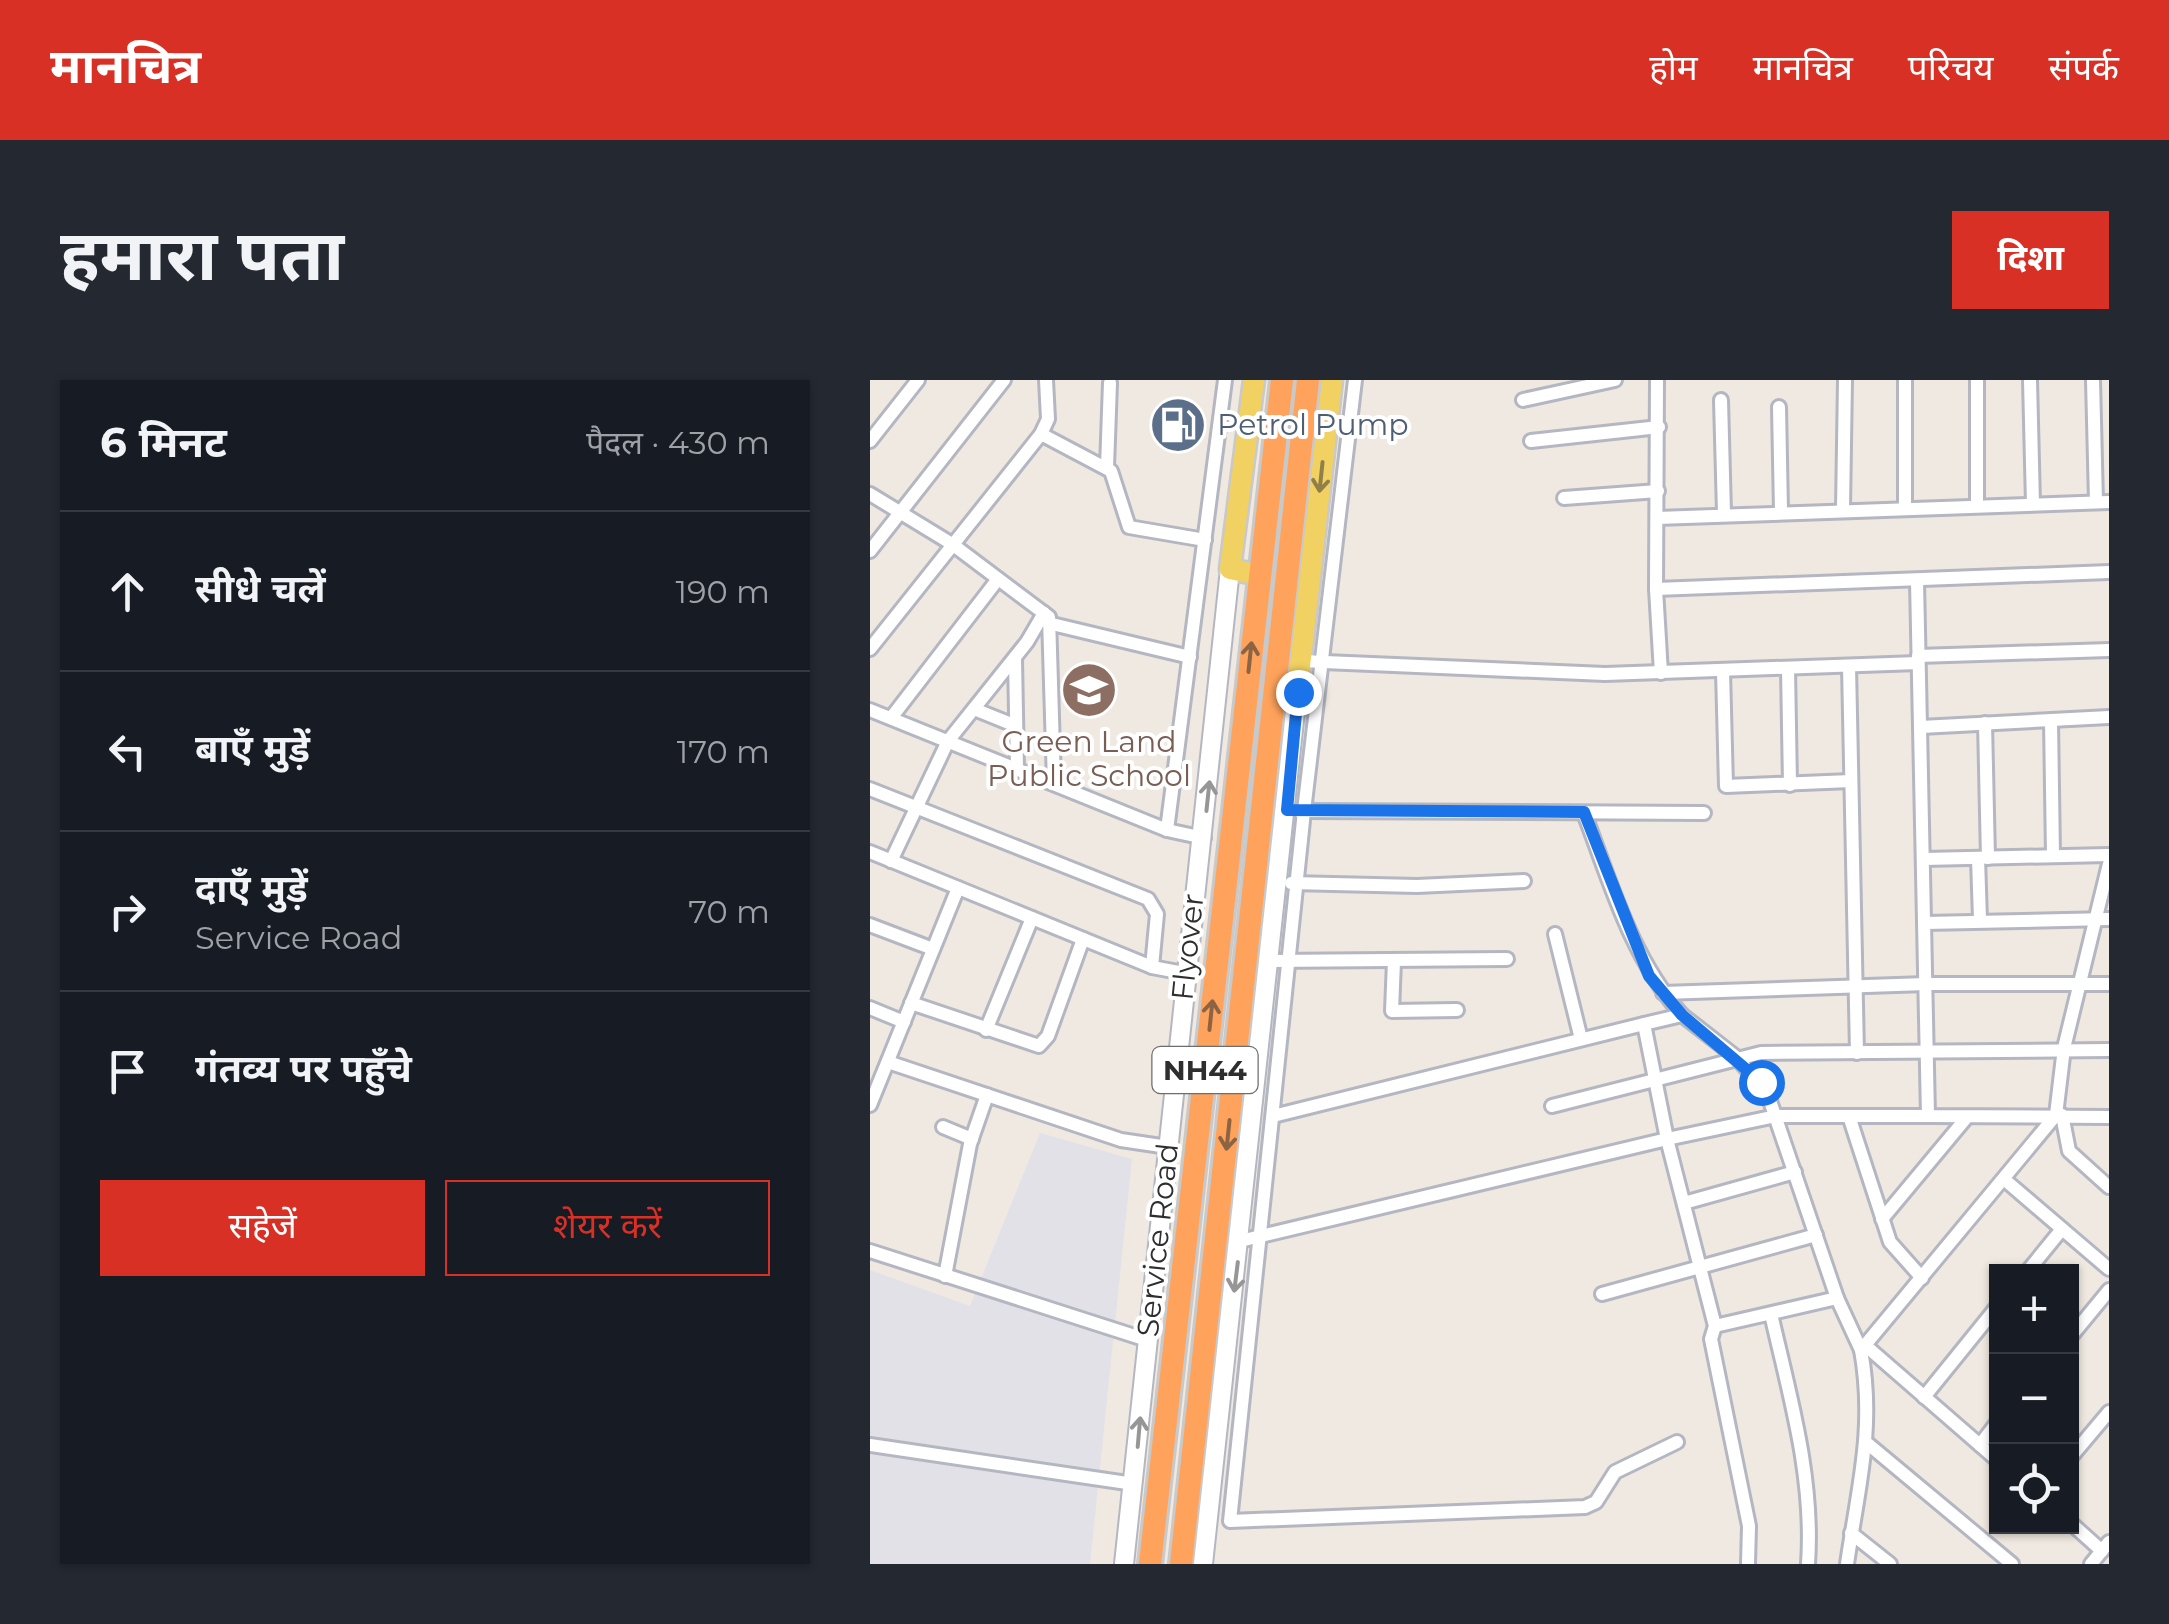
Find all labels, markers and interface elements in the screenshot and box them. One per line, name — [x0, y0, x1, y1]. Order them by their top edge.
text: मानचित्र — [50, 37, 201, 95]
text: होम — [1649, 46, 1698, 89]
text: मानचित्र — [1753, 46, 1853, 89]
text: परिचय — [1908, 46, 1994, 89]
text: संपर्क — [2049, 46, 2119, 89]
button: दिशा — [1952, 211, 2109, 309]
text: हमारा पता — [60, 212, 344, 298]
fuel station icon: Petrol Pump — [1148, 395, 1208, 455]
place label: Petrol Pump — [1217, 406, 1409, 443]
text: 6 मिनट — [100, 416, 227, 468]
text: पैदल · 430 m — [586, 423, 770, 462]
one-way arrow — [1311, 460, 1330, 493]
icon: ahead — [100, 564, 155, 619]
text: सीधे चलें — [195, 565, 326, 612]
text: 190 m — [675, 572, 770, 611]
one-way arrow — [1241, 641, 1260, 674]
school or university icon: Green Land Public School — [1059, 660, 1119, 720]
route end — [1276, 670, 1322, 716]
place label: Green Land Public School — [987, 723, 1191, 794]
icon: left — [100, 724, 155, 779]
text: बाएँ मुड़ें — [195, 725, 310, 772]
text: 170 m — [677, 732, 770, 771]
one-way arrow — [1199, 780, 1218, 813]
text: दाएँ मुड़ें — [195, 865, 308, 912]
icon: right — [100, 884, 155, 939]
text: 70 m — [688, 892, 770, 931]
street label: Flyover — [1164, 892, 1211, 1002]
text: Service Road — [195, 918, 402, 957]
one-way arrow — [1202, 999, 1221, 1031]
icon: arrive — [100, 1044, 155, 1099]
text: गंतव्य पर पहुँचे — [195, 1045, 412, 1092]
road number: NH44 — [1152, 1047, 1258, 1093]
route start — [1739, 1060, 1785, 1106]
one-way arrow — [1218, 1119, 1237, 1151]
street label: Service Road — [1129, 1141, 1186, 1339]
button: सहेजें — [100, 1180, 425, 1276]
button: शेयर करें — [445, 1180, 770, 1276]
one-way arrow — [1226, 1260, 1245, 1292]
map controls — [1989, 1264, 2079, 1534]
button: + — [1989, 1264, 2079, 1354]
button: − — [1989, 1354, 2079, 1444]
one-way arrow — [1129, 1417, 1148, 1449]
button: locate — [1989, 1444, 2079, 1534]

